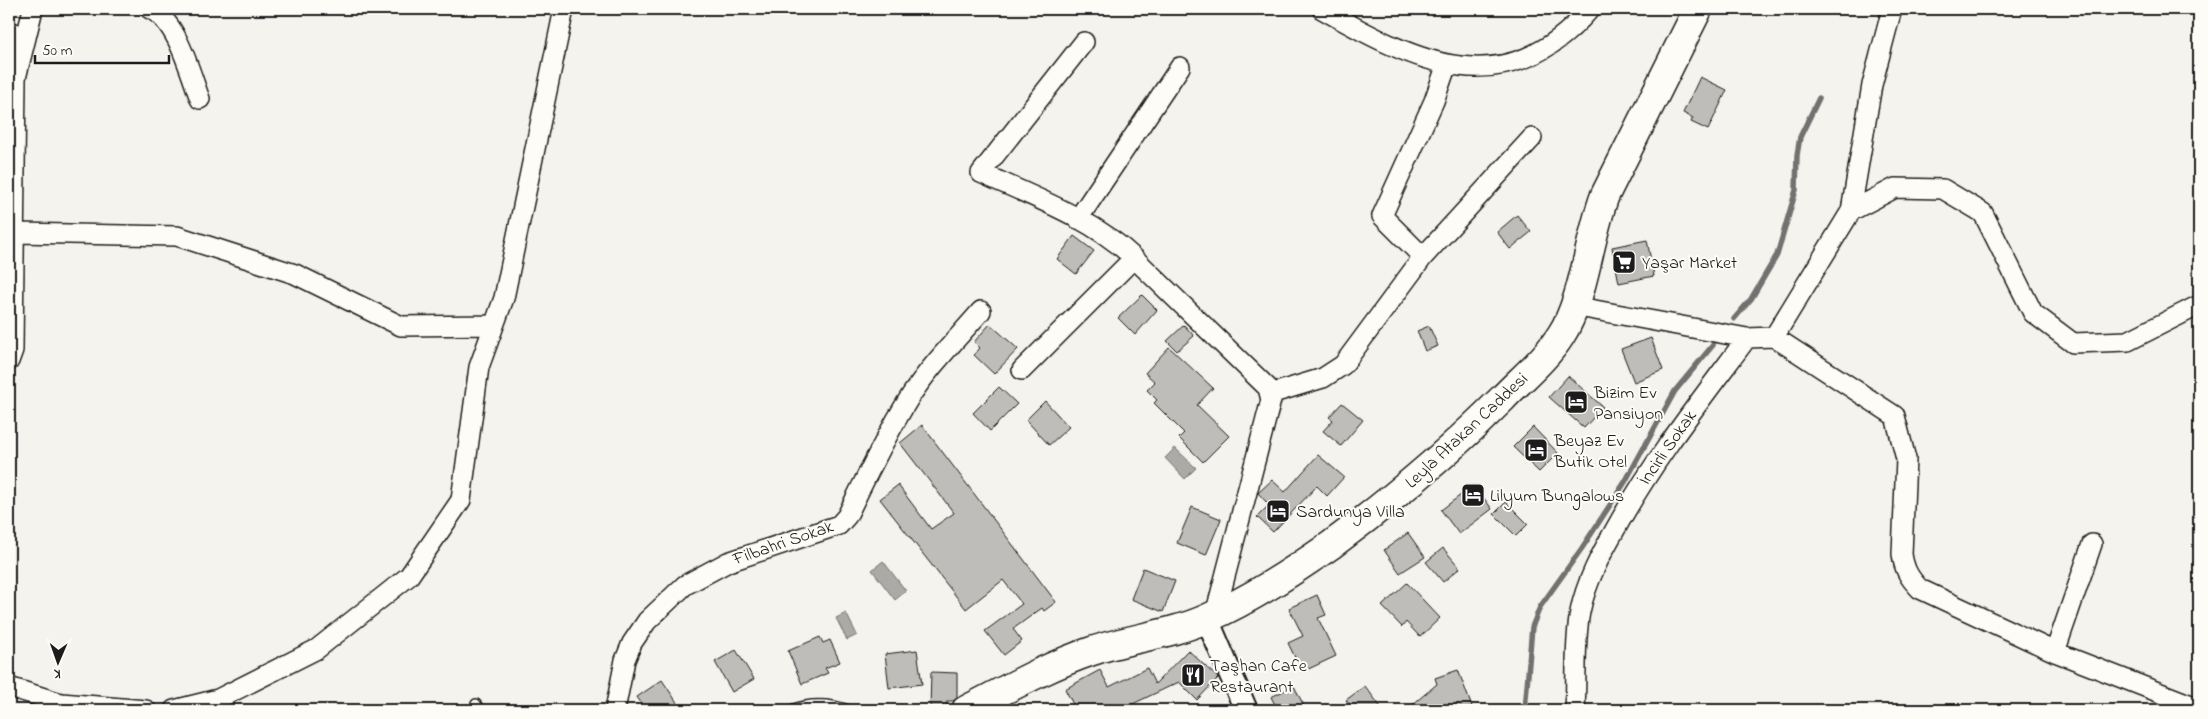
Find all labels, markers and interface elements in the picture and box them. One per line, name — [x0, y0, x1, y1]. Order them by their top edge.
scale bar — [35, 32, 169, 64]
text: 50 m — [42, 40, 73, 62]
supermarket icon: Yaşar Market — [1611, 249, 1637, 275]
place label: Yaşar Market — [1642, 251, 1737, 277]
street label: Leyla Atakan Caddesi — [1400, 367, 1535, 496]
place label: Bizim Ev Pansiyon — [1593, 381, 1663, 428]
hotel icon: Bizim Ev Pansiyon — [1563, 389, 1589, 415]
street label: İncirli Sokak — [1633, 405, 1704, 491]
place label: Beyaz Ev Butik Otel — [1553, 429, 1627, 476]
hotel icon: Beyaz Ev Butik Otel — [1523, 437, 1549, 463]
hotel icon: Lilyum Bungalows — [1460, 482, 1486, 508]
place label: Lilyum Bungalows — [1490, 484, 1624, 511]
hotel icon: Sardunya Villa — [1265, 498, 1291, 524]
place label: Sardunya Villa — [1296, 500, 1405, 526]
street label: Filbahri Sokak — [729, 514, 838, 574]
north arrow — [32, 636, 82, 686]
place label: Taşhan Cafe Restaurant — [1210, 654, 1308, 701]
restaurant icon: Taşhan Cafe Restaurant — [1180, 662, 1206, 688]
text: K — [53, 663, 61, 684]

